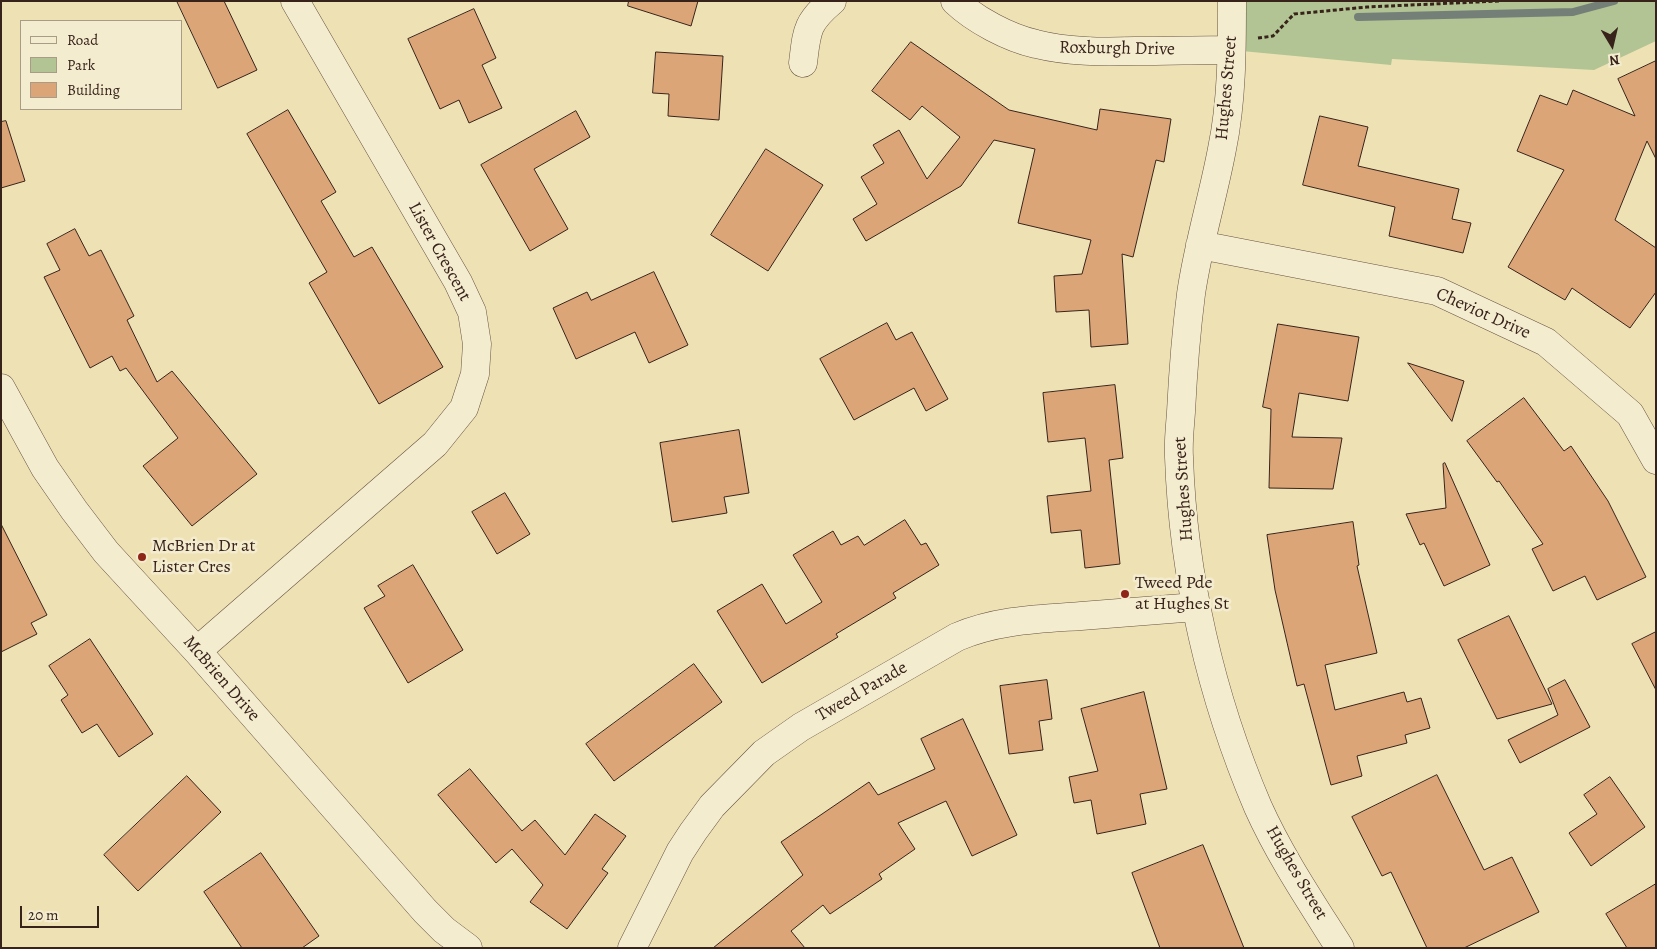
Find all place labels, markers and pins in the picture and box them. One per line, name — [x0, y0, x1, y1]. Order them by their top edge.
place label: McBrien Dr at Lister Cres — [152, 536, 255, 578]
marker: McBrien Dr at Lister Cres — [136, 551, 148, 563]
place label: Tweed Pde at Hughes St — [1135, 573, 1229, 616]
marker: Tweed Pde at Hughes St — [1119, 588, 1131, 600]

